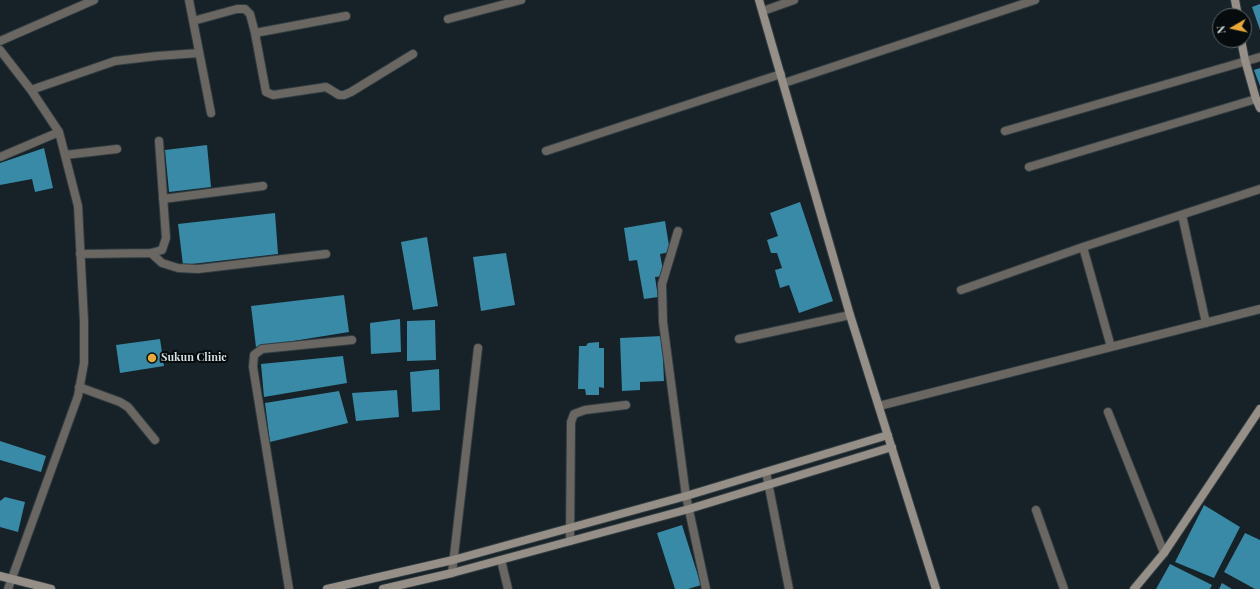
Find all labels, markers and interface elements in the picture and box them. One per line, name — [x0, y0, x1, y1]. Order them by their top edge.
north arrow — [1212, 8, 1252, 48]
text: N — [1213, 25, 1229, 35]
place label: Sukun Clinic — [161, 351, 227, 365]
marker: Sukun Clinic — [146, 352, 158, 364]

